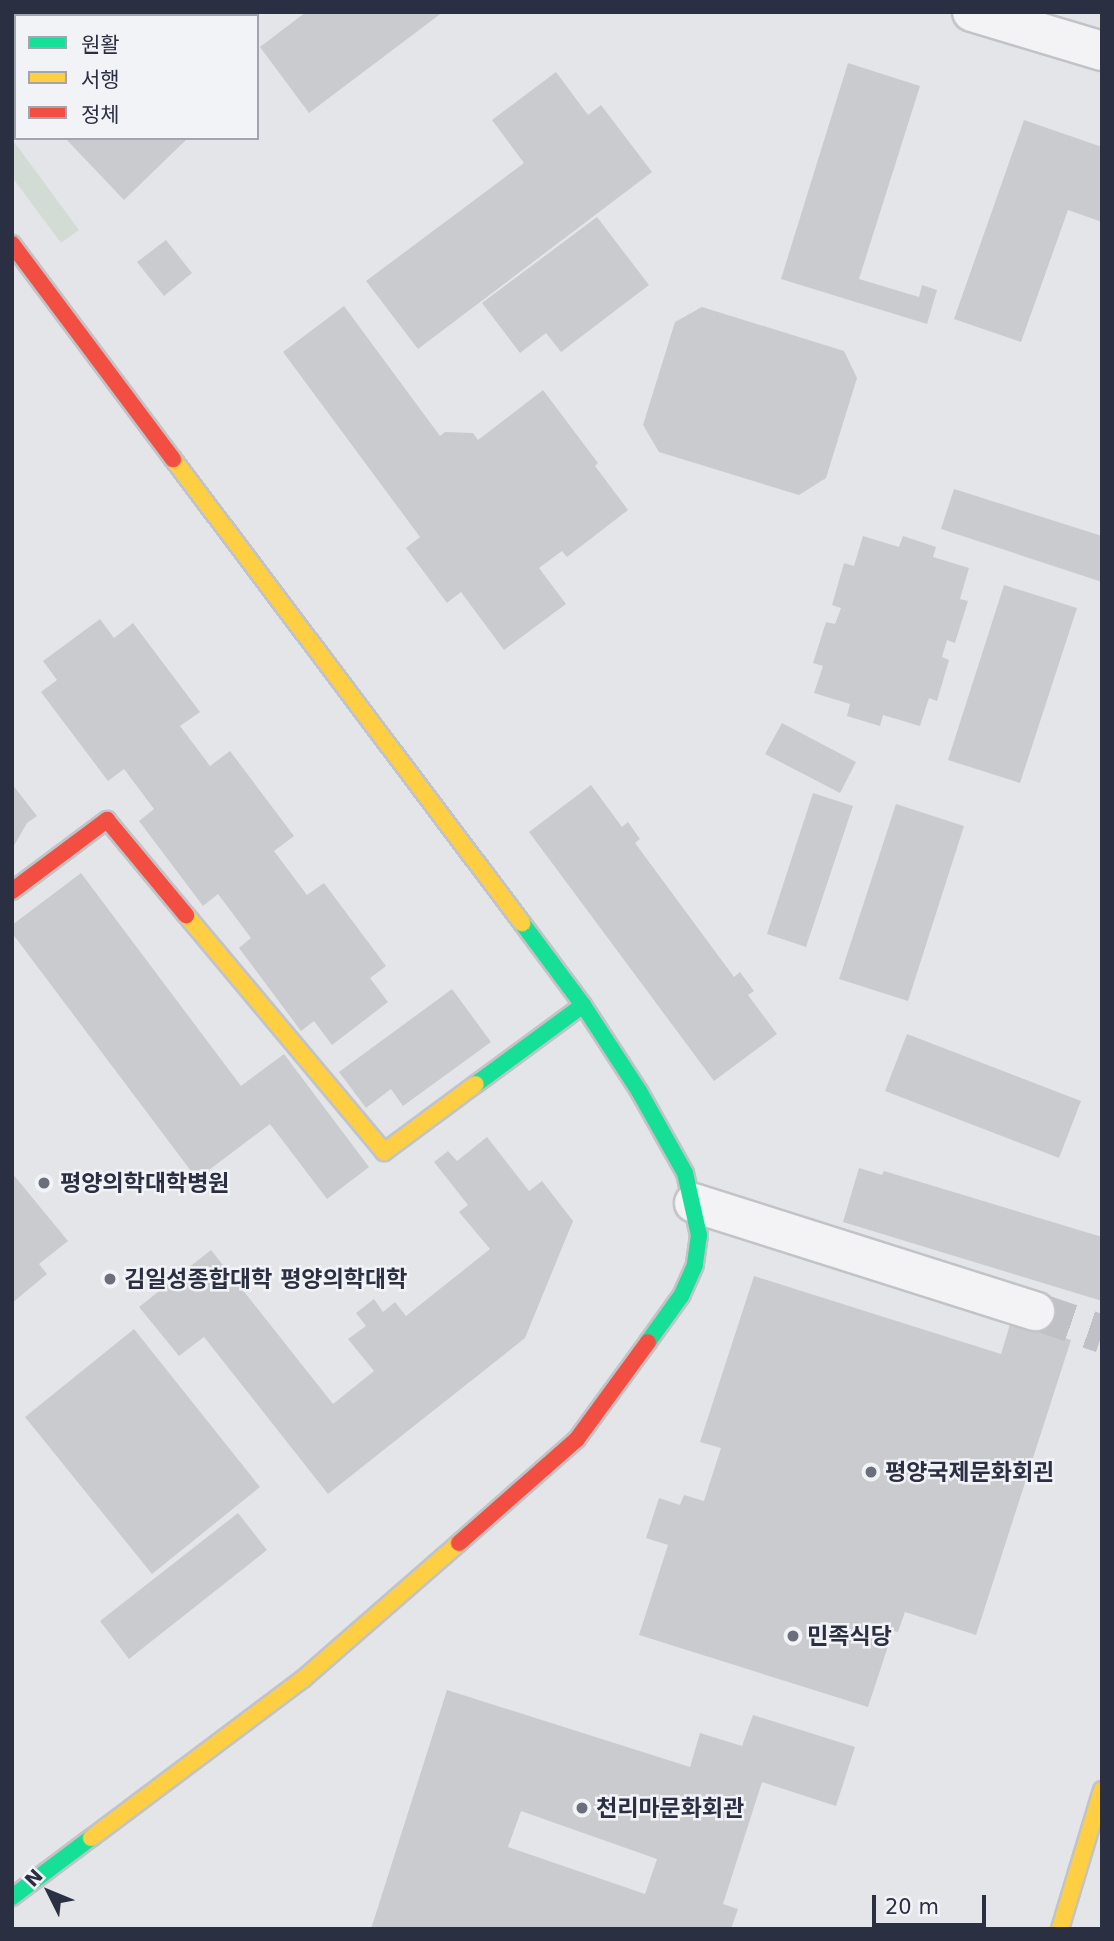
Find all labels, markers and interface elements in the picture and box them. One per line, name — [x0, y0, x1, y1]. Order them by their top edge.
legend — [14, 14, 259, 140]
text: 원활 — [81, 33, 120, 57]
text: 서행 — [81, 68, 120, 92]
text: 정체 — [81, 103, 120, 127]
place label: 평양의학대학병원 — [60, 1169, 229, 1197]
marker: 평양의학대학병원 — [34, 1173, 54, 1193]
place label: 김일성종합대학 평양의학대학 — [124, 1265, 407, 1293]
marker: 김일성종합대학 평양의학대학 — [102, 1271, 118, 1287]
place label: 평양국제문화회괸 — [885, 1458, 1054, 1486]
marker: 평양국제문화회괸 — [863, 1464, 879, 1480]
place label: 민족식당 — [807, 1622, 892, 1650]
marker: 민족식당 — [785, 1628, 801, 1644]
place label: 천리마문화회관 — [596, 1794, 744, 1822]
marker: 천리마문화회관 — [574, 1800, 590, 1816]
north arrow — [14, 1857, 84, 1927]
text: N — [20, 1864, 47, 1891]
scale bar — [876, 1882, 990, 1926]
text: 20 m — [885, 1895, 939, 1919]

